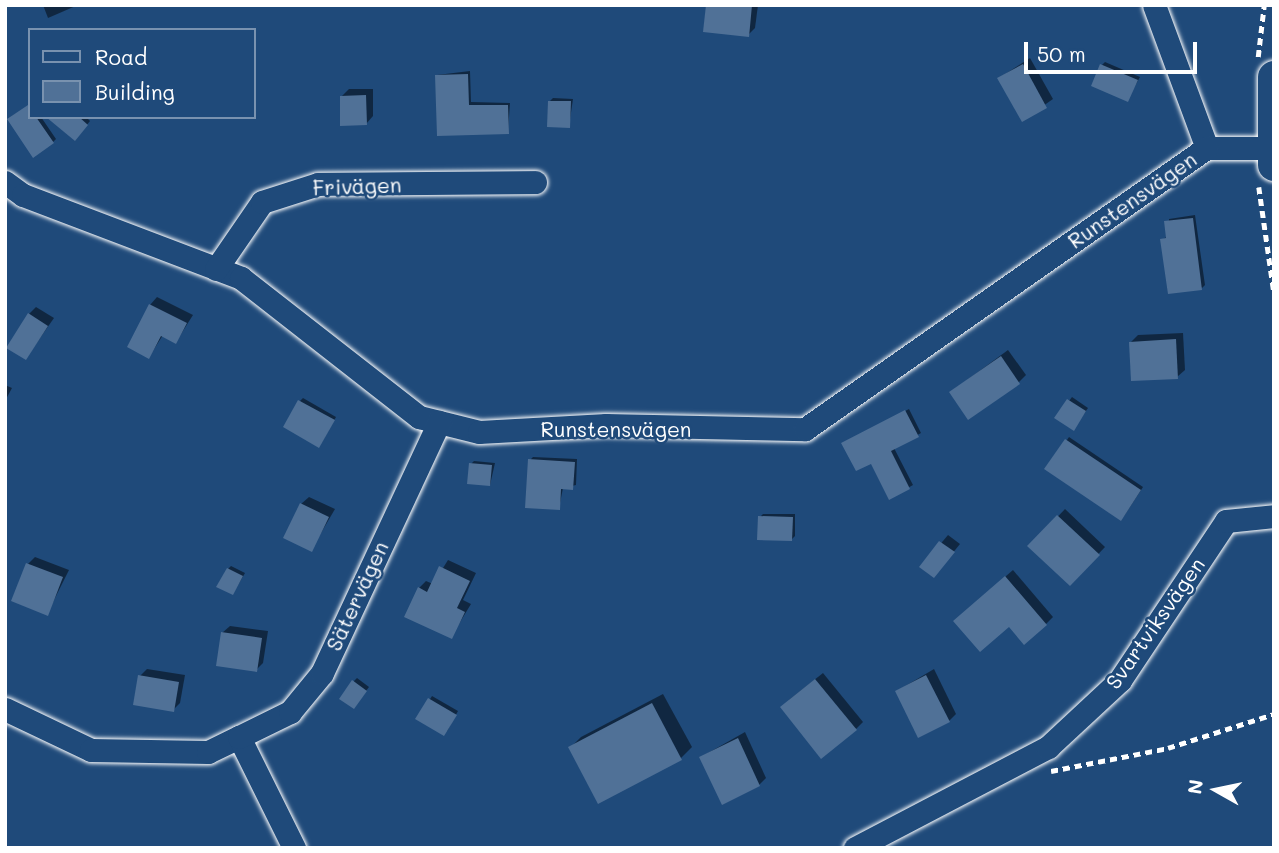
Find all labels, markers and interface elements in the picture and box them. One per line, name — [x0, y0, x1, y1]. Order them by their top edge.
legend — [28, 28, 256, 119]
scale bar — [1027, 28, 1200, 72]
text: 50 m — [1037, 40, 1086, 67]
text: Road — [95, 43, 147, 70]
text: Building — [95, 78, 175, 105]
street label: Runstensvägen — [1063, 146, 1201, 254]
street label: Frivägen — [312, 172, 402, 200]
street label: Runstensvägen — [540, 416, 692, 442]
street label: Sätervägen — [321, 537, 393, 655]
street label: Svartviksvägen — [1100, 552, 1210, 694]
north arrow — [1181, 755, 1251, 825]
text: N — [1181, 778, 1208, 796]

